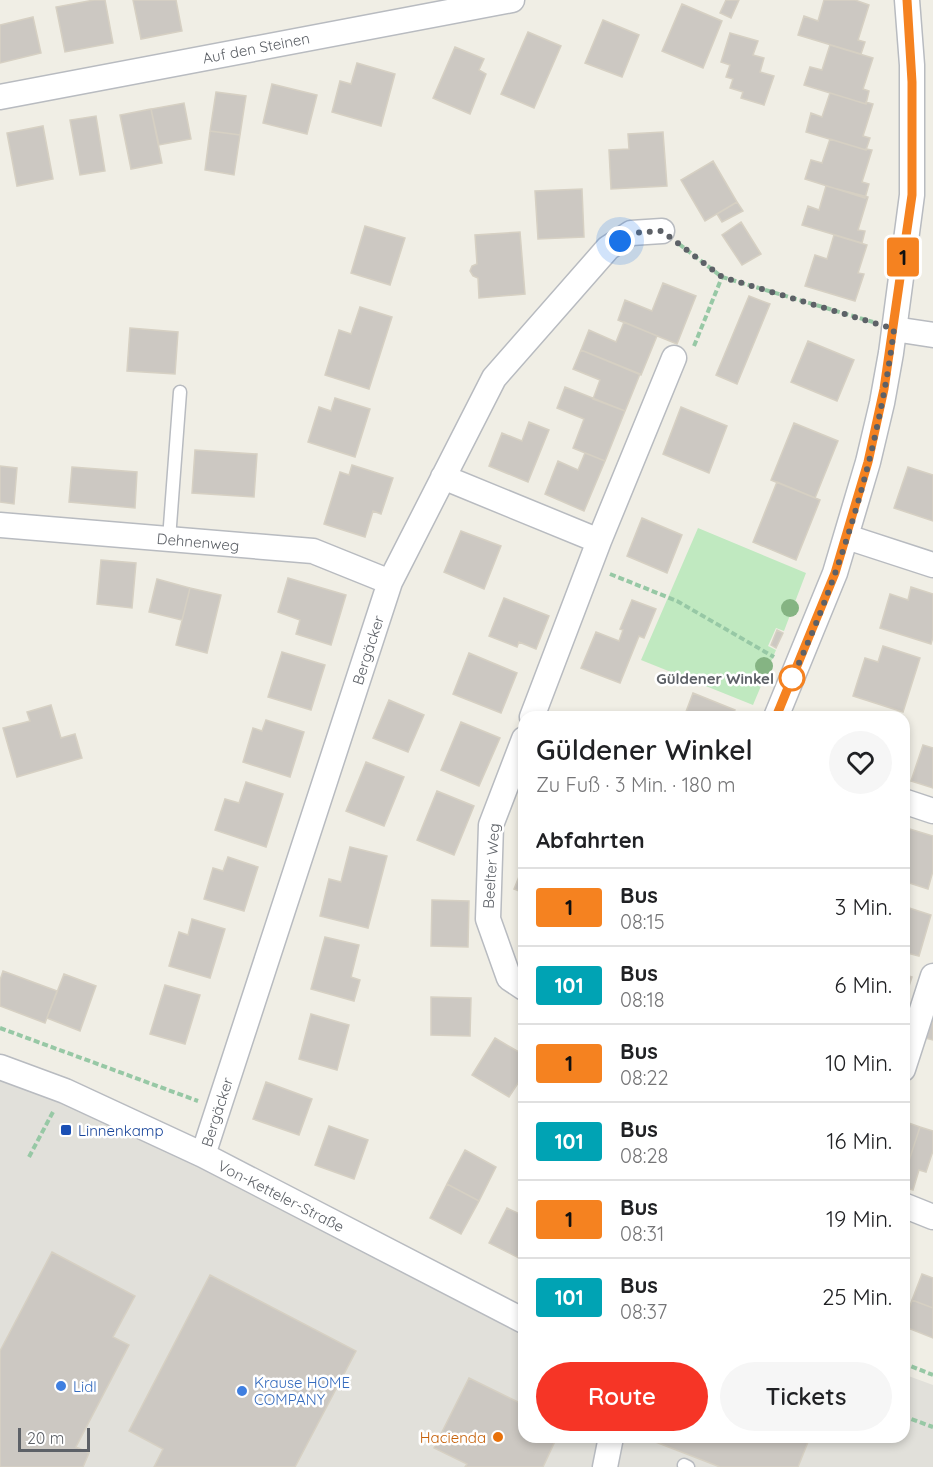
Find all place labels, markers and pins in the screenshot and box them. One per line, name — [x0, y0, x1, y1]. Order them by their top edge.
marker: Güldener Winkel — [779, 665, 805, 691]
place label: Güldener Winkel — [656, 669, 774, 688]
place label: Linnenkamp — [78, 1121, 164, 1140]
marker: Linnenkamp — [59, 1123, 73, 1137]
place label: Krause HOME COMPANY — [254, 1373, 350, 1409]
place label: Lidl — [73, 1377, 97, 1396]
marker: Lidl — [54, 1379, 68, 1393]
marker: Krause HOME COMPANY — [235, 1384, 249, 1398]
place label: Hacienda — [420, 1428, 486, 1447]
marker: Hacienda — [491, 1430, 505, 1444]

